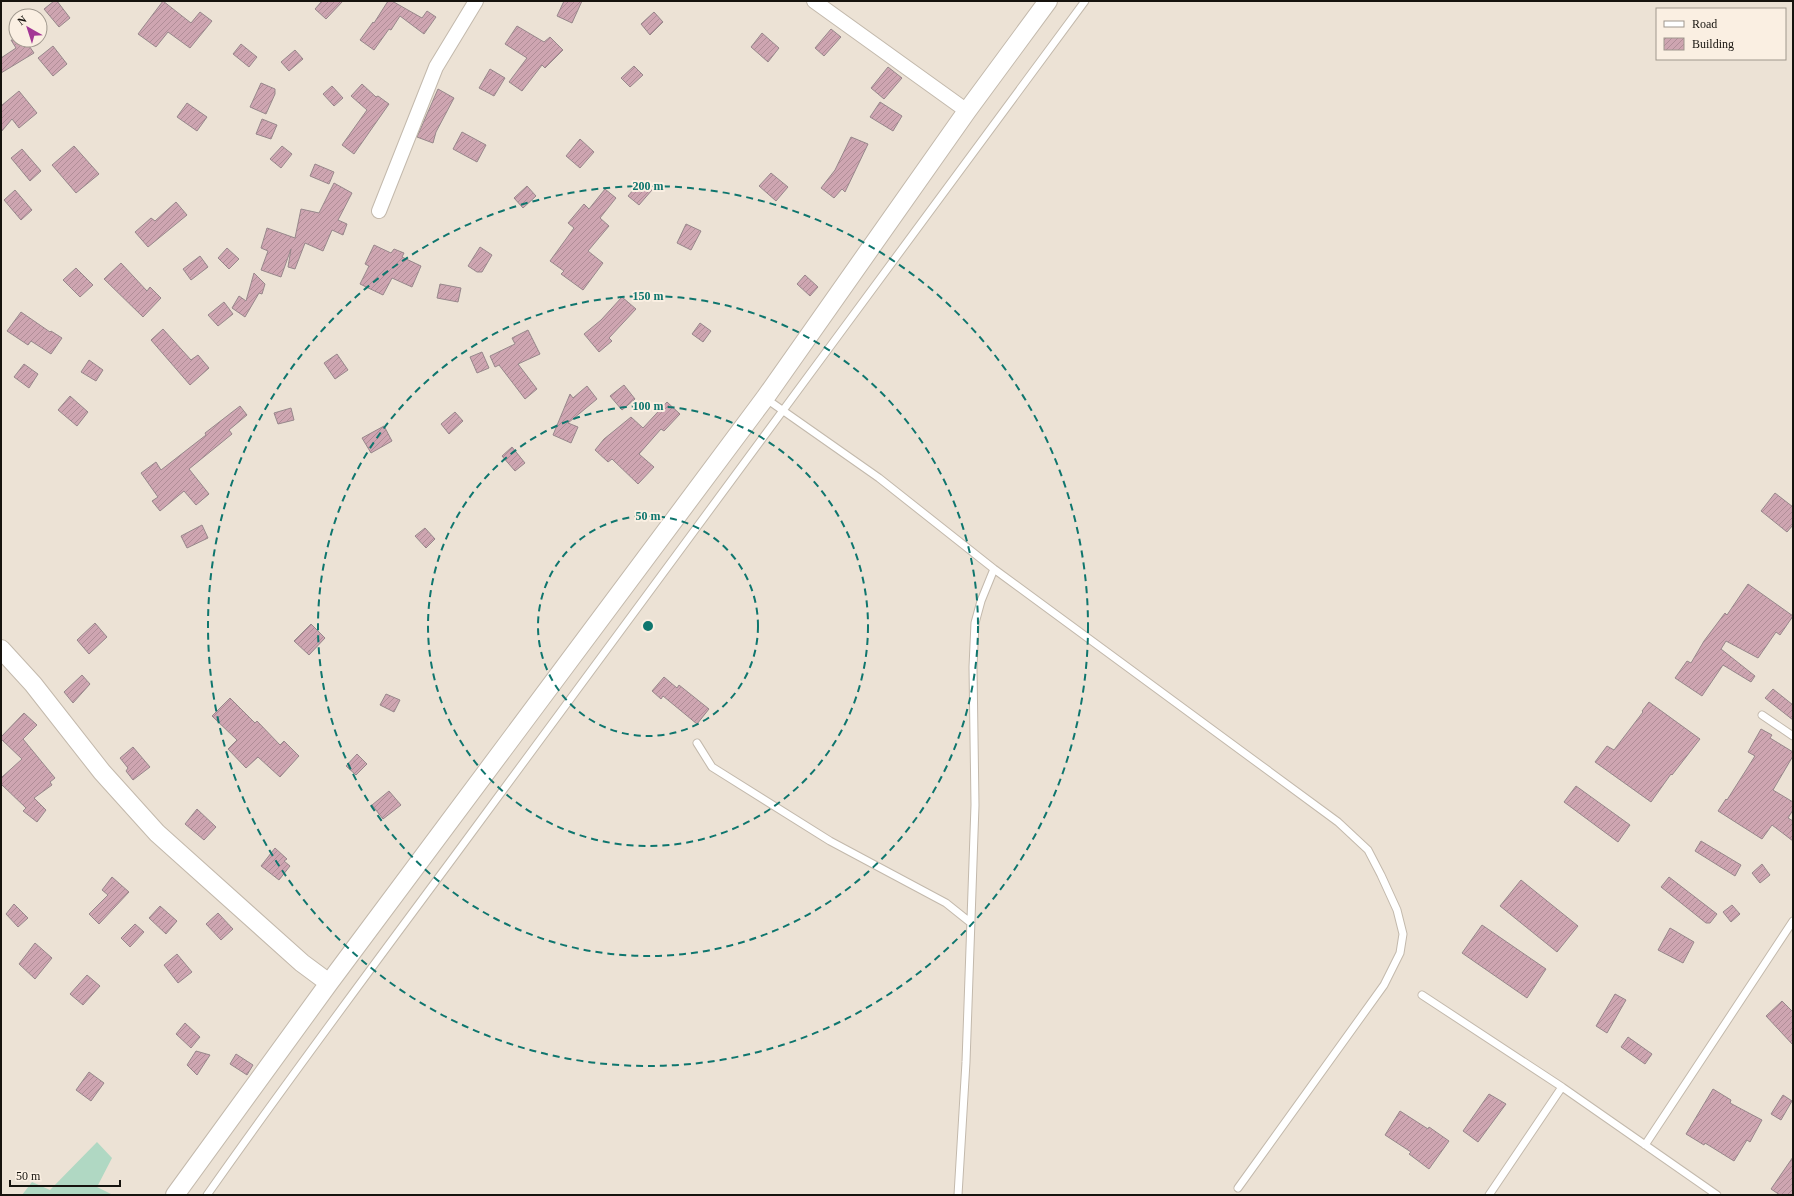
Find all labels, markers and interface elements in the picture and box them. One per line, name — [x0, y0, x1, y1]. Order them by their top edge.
north arrow — [8, 8, 48, 48]
legend — [1656, 8, 1786, 60]
text: N — [15, 13, 29, 27]
text: Road — [1692, 17, 1717, 31]
text: Building — [1692, 37, 1734, 51]
text: 200 m — [633, 179, 664, 193]
text: 150 m — [633, 289, 664, 303]
text: 100 m — [633, 399, 664, 413]
text: 50 m — [636, 509, 661, 523]
centre of rings — [641, 619, 655, 633]
scale bar — [10, 1162, 120, 1188]
text: 50 m — [16, 1169, 41, 1183]

